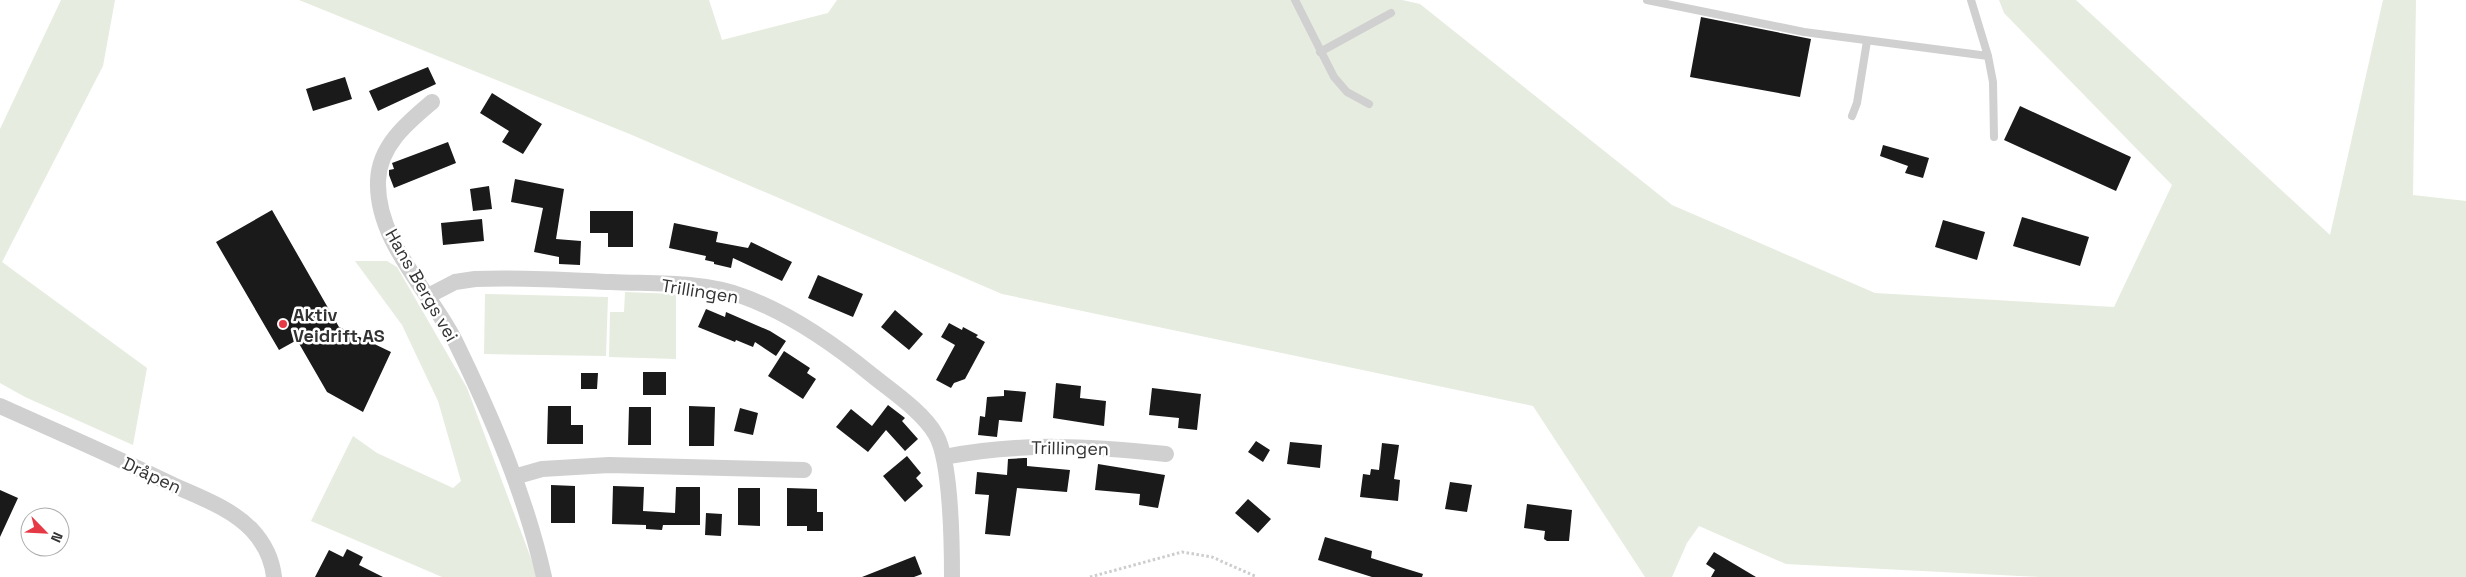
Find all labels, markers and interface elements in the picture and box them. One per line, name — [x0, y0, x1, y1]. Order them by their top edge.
street label: Hans Bergs vei — [380, 225, 464, 345]
street label: Trillingen — [660, 274, 740, 308]
place label: Aktiv Veidrift AS — [293, 303, 385, 347]
marker: Aktiv Veidrift AS — [277, 318, 289, 330]
street label: Trillingen — [1031, 436, 1109, 460]
street label: Dråpen — [119, 451, 185, 499]
north arrow — [20, 507, 70, 557]
text: N — [47, 529, 67, 545]

